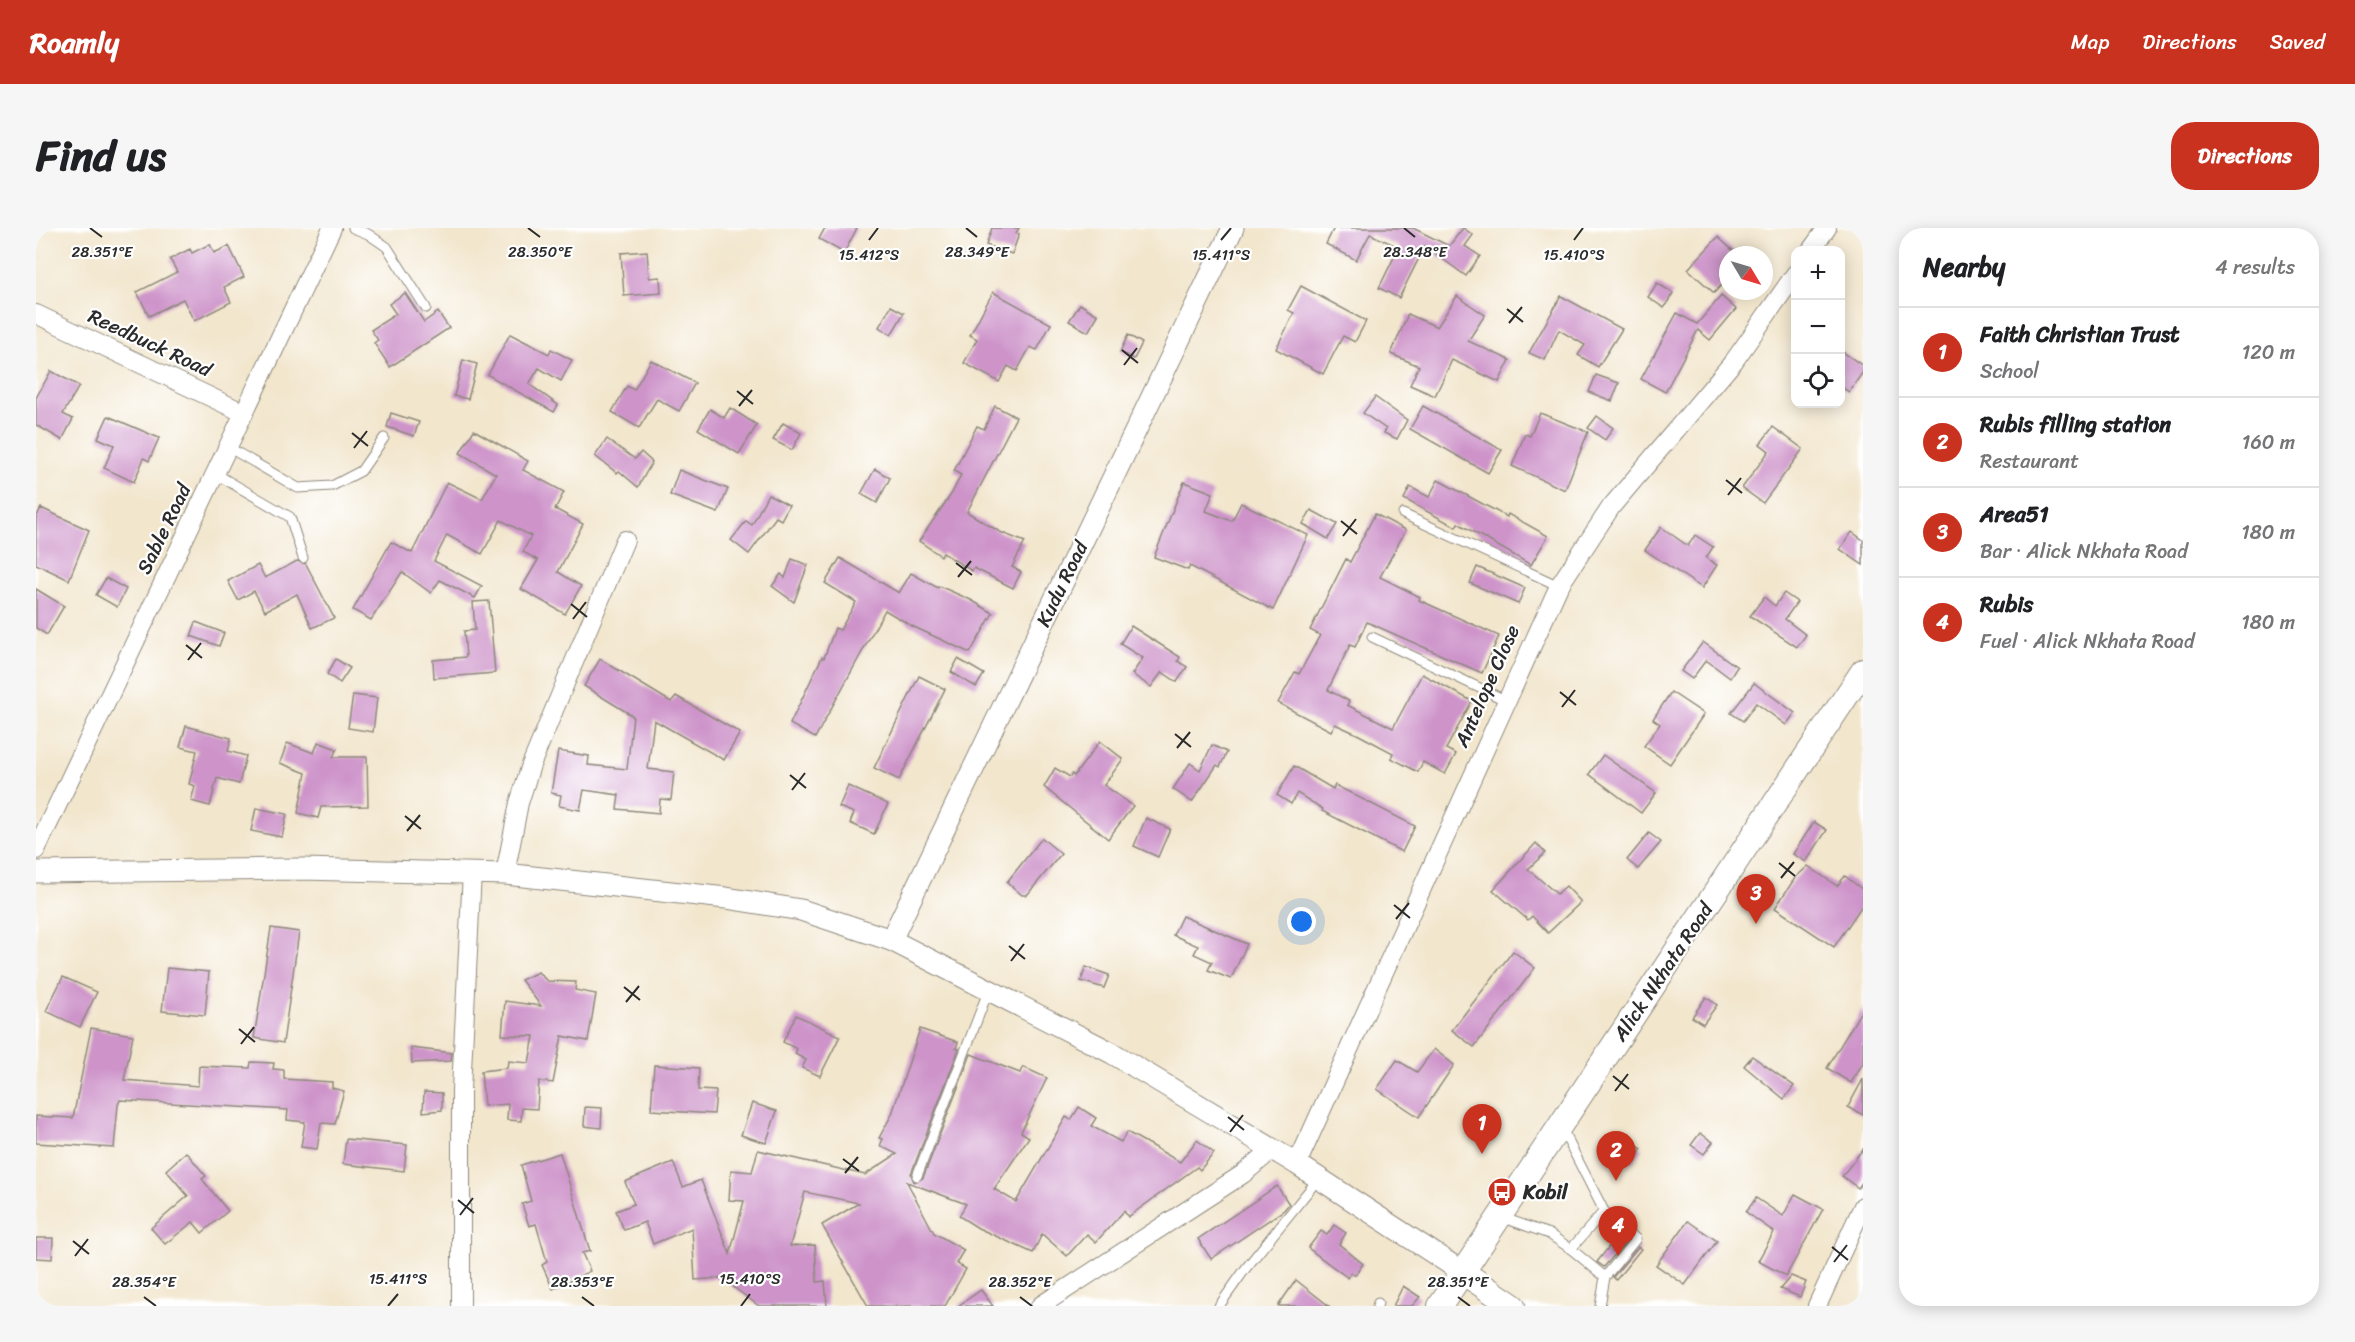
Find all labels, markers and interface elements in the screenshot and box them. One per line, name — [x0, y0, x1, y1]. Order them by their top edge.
text: Roamly — [30, 18, 119, 67]
text: Map — [2071, 23, 2109, 61]
text: Directions — [2142, 23, 2237, 61]
text: Saved — [2270, 23, 2325, 61]
text: Find us — [36, 119, 166, 193]
button: Directions — [2171, 122, 2319, 190]
text: 28.351°E — [72, 239, 134, 265]
text: 28.350°E — [508, 239, 574, 265]
text: 28.349°E — [945, 239, 1011, 265]
text: 28.348°E — [1383, 239, 1448, 265]
text: 15.412°S — [839, 242, 900, 268]
text: 15.411°S — [1192, 242, 1251, 268]
text: 15.410°S — [1543, 242, 1605, 268]
text: Nearby — [1923, 244, 2005, 290]
north arrow — [1719, 246, 1773, 300]
map controls — [1791, 246, 1845, 408]
button: + — [1791, 246, 1845, 300]
text: 4 results — [2215, 250, 2295, 285]
street label: Reedbuck Road — [82, 299, 219, 388]
button: − — [1791, 300, 1845, 354]
text: Faith Christian Trust — [1980, 315, 2180, 354]
text: 1 — [1938, 335, 1947, 370]
text: 120 m — [2242, 335, 2295, 370]
button: locate — [1791, 354, 1845, 408]
text: School — [1980, 354, 2039, 389]
text: Rubis filling station — [1980, 405, 2171, 444]
text: 2 — [1937, 425, 1948, 460]
text: 160 m — [2242, 425, 2295, 460]
text: Restaurant — [1980, 444, 2079, 479]
street label: Sable Road — [127, 476, 202, 580]
text: Area51 — [1980, 495, 2049, 534]
text: 3 — [1937, 515, 1948, 550]
text: 180 m — [2241, 515, 2295, 550]
street label: Kudu Road — [1026, 534, 1099, 633]
text: Bar · Alick Nkhata Road — [1980, 534, 2188, 569]
text: Rubis — [1980, 585, 2033, 624]
text: 4 — [1936, 605, 1949, 640]
text: 180 m — [2241, 605, 2295, 640]
street label: Antelope Close — [1444, 619, 1530, 754]
text: Fuel · Alick Nkhata Road — [1980, 624, 2194, 659]
pin: 3 — [1736, 874, 1776, 924]
street label: Alick Nkhata Road — [1603, 894, 1723, 1049]
your location — [1287, 907, 1316, 936]
pin: 1 — [1462, 1104, 1502, 1154]
pin: 2 — [1596, 1132, 1636, 1181]
place label: Kobil — [1522, 1175, 1569, 1210]
bus stop icon: Kobil — [1486, 1176, 1518, 1208]
pin: 4 — [1598, 1206, 1638, 1256]
text: 15.411°S — [369, 1266, 428, 1292]
text: 15.410°S — [719, 1266, 781, 1292]
text: 28.354°E — [112, 1269, 178, 1295]
text: 28.353°E — [551, 1269, 615, 1295]
text: 28.352°E — [988, 1269, 1053, 1295]
text: 28.351°E — [1428, 1269, 1490, 1295]

